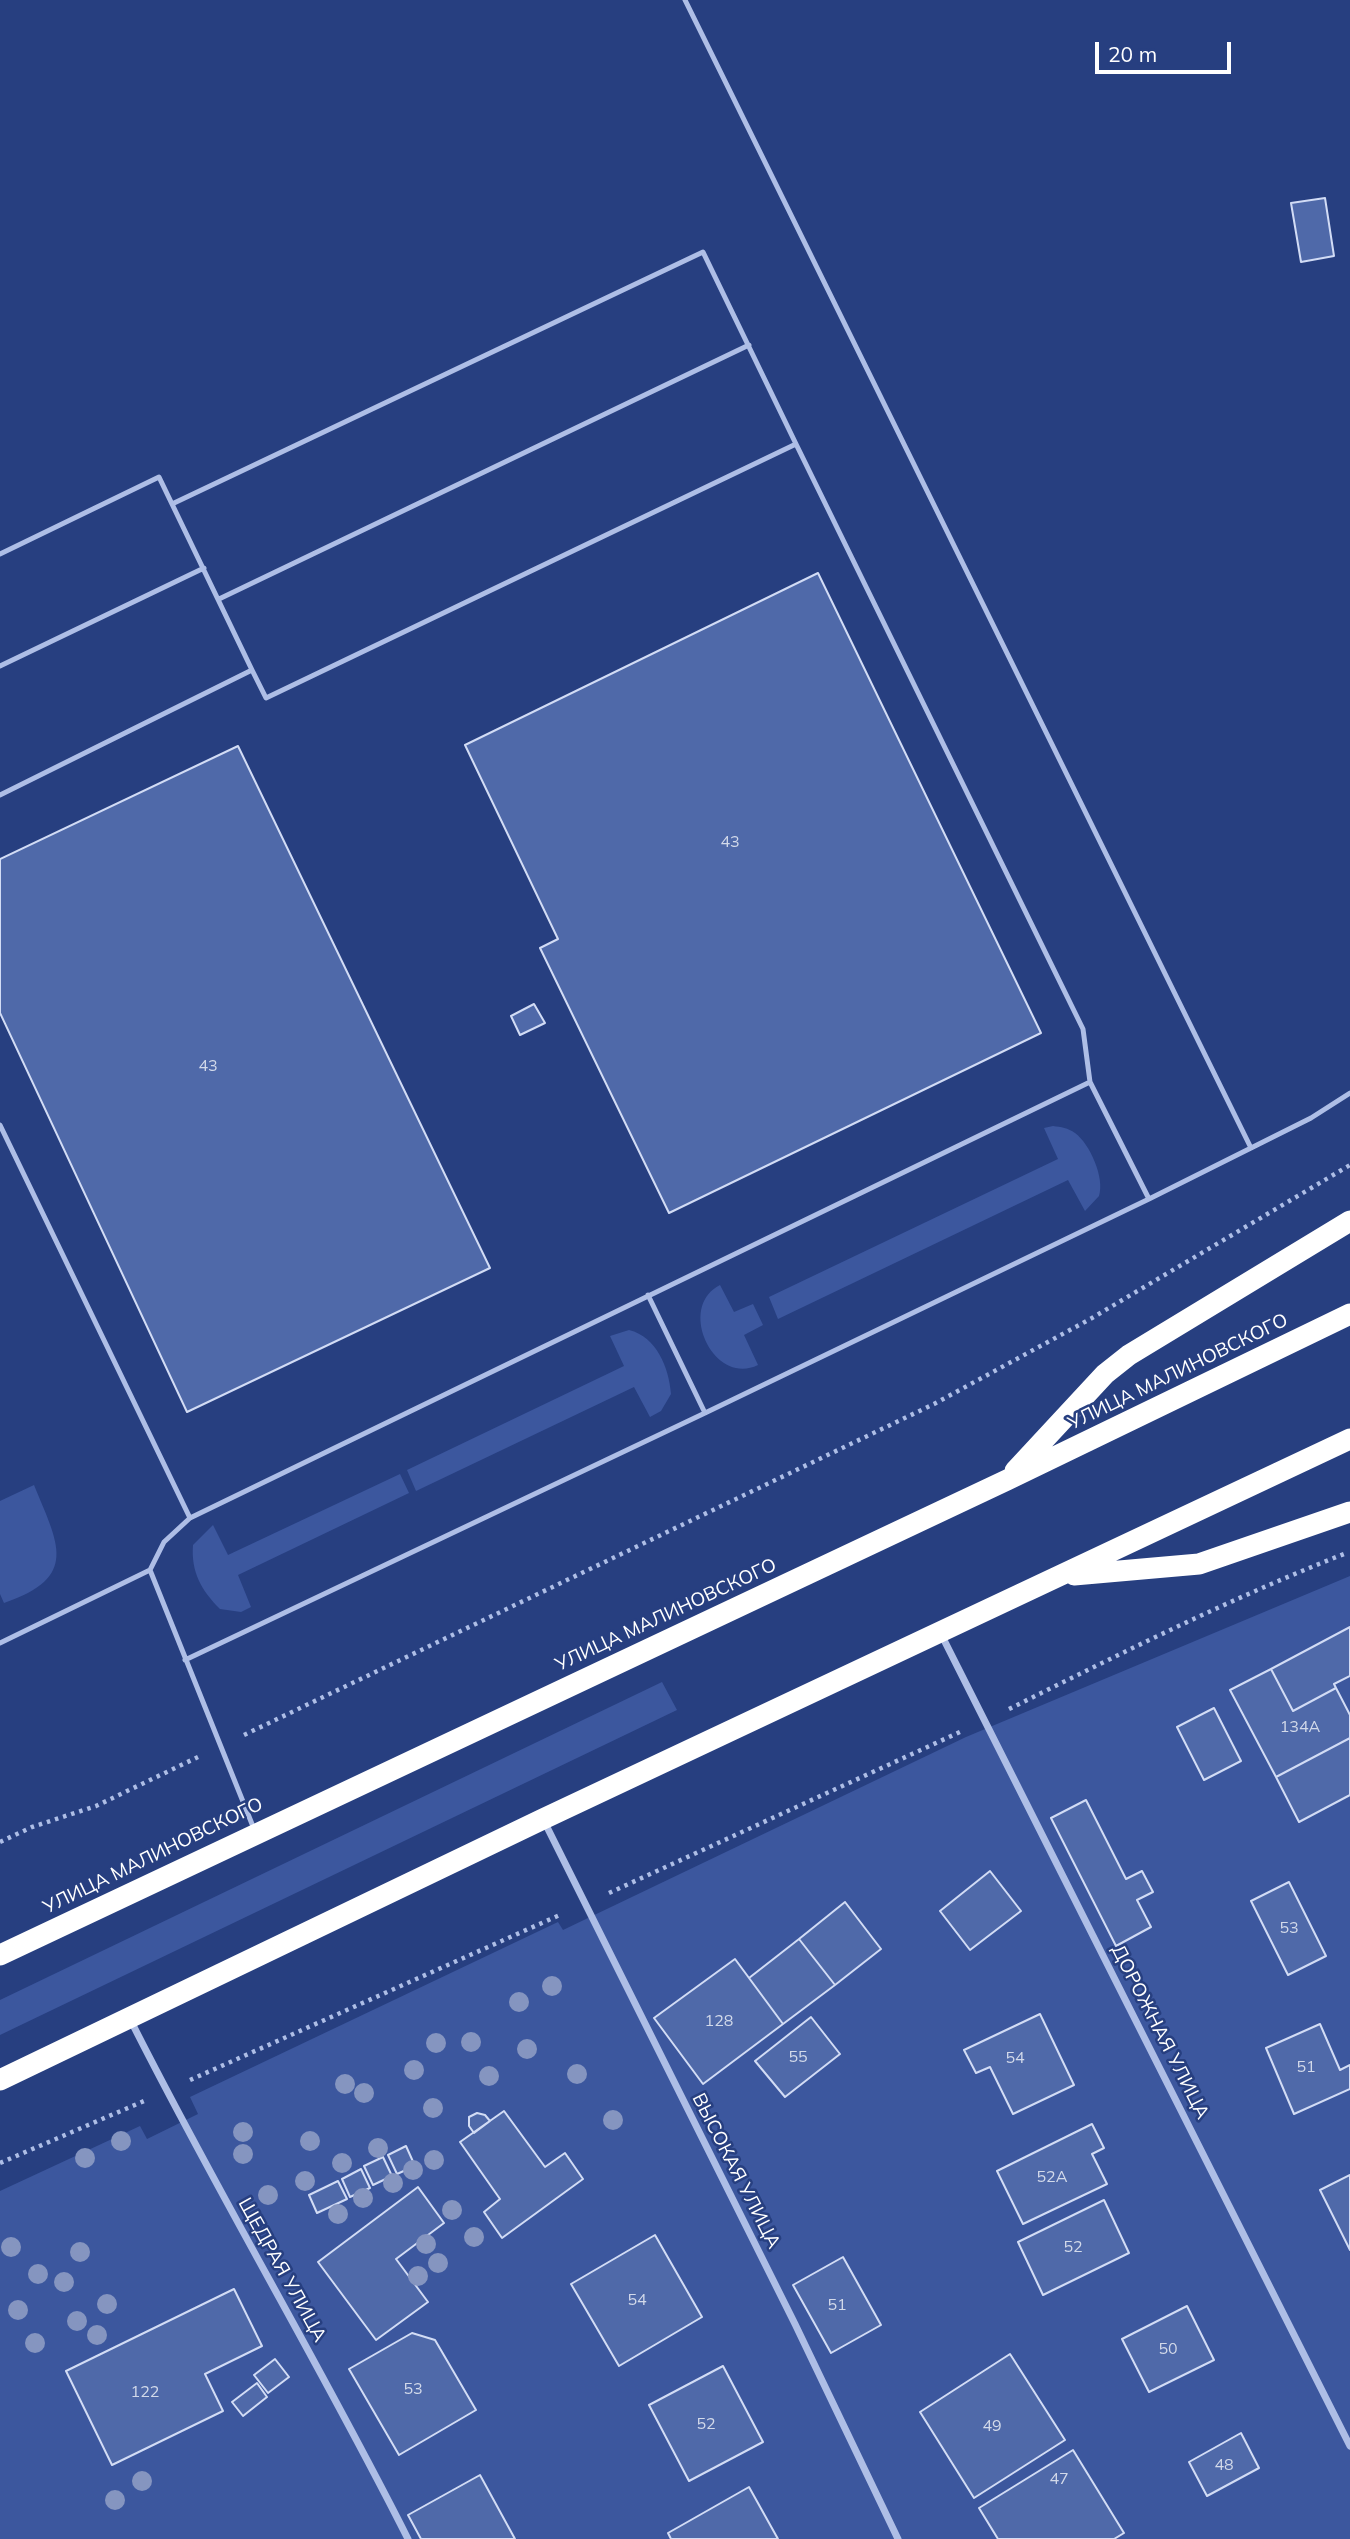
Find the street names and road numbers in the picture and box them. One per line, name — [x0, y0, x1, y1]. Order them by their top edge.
street label: УЛИЦА МАЛИНОВСКОГО — [1064, 1309, 1292, 1435]
street label: УЛИЦА МАЛИНОВСКОГО — [552, 1554, 780, 1676]
street label: УЛИЦА МАЛИНОВСКОГО — [39, 1793, 267, 1919]
street label: ДОРОЖНАЯ УЛИЦА — [1106, 1941, 1214, 2123]
street label: ВЫСОКАЯ УЛИЦА — [687, 2089, 785, 2253]
street label: ЩЕДРАЯ УЛИЦА — [233, 2194, 331, 2346]

